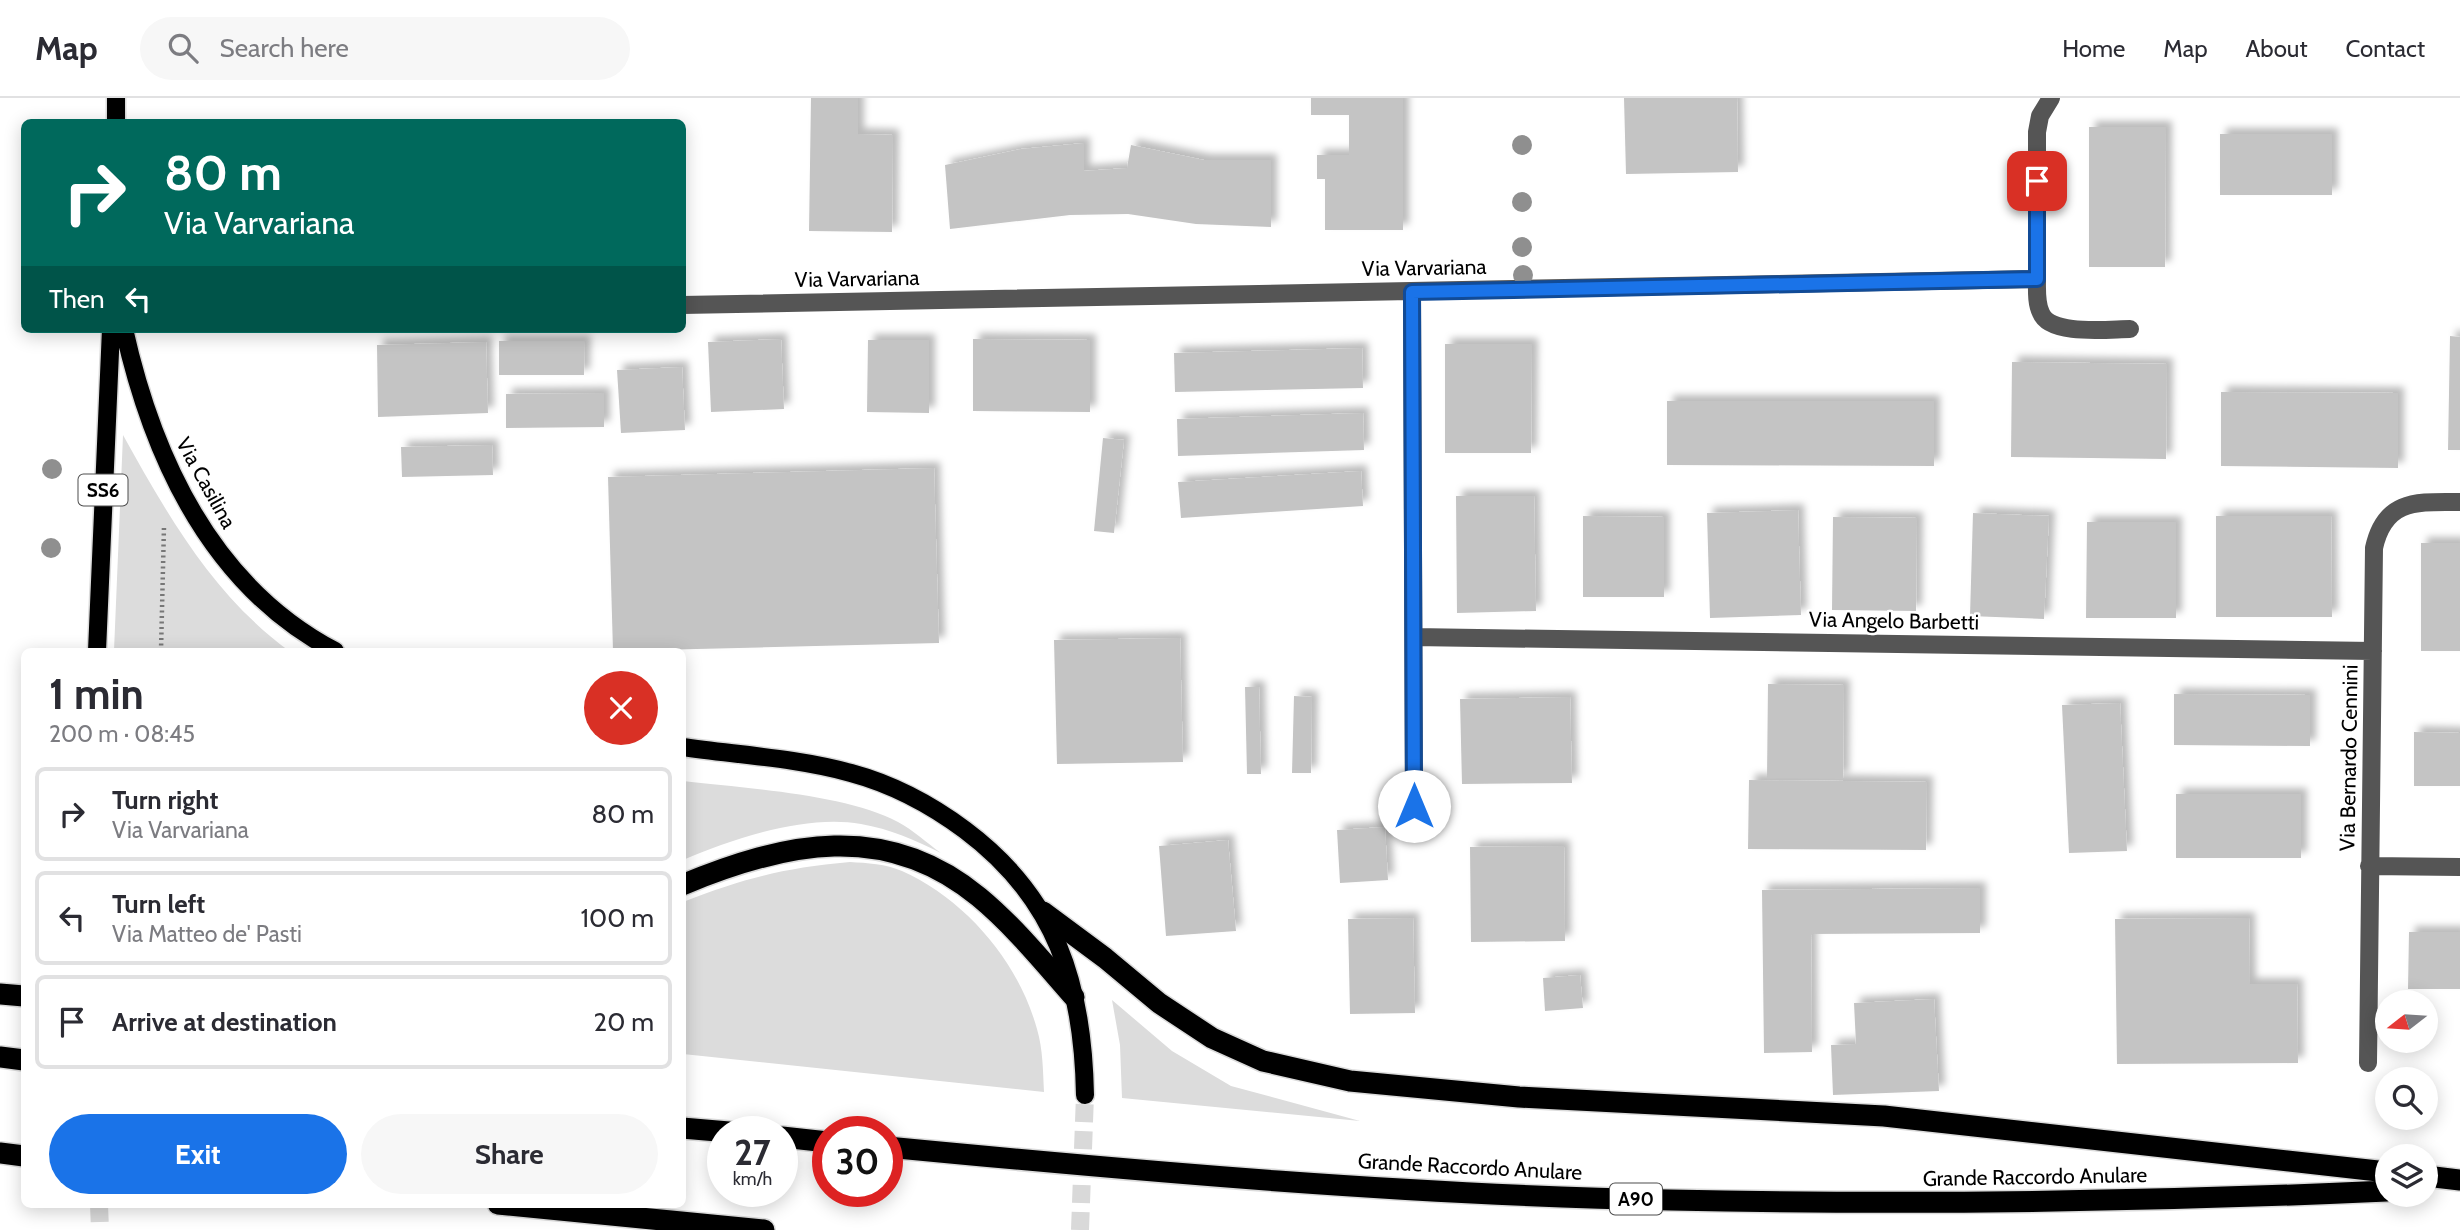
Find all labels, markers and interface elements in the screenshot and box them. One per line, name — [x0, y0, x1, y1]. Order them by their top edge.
search box — [140, 17, 630, 80]
text: Map — [35, 28, 98, 68]
icon: search — [164, 29, 202, 67]
text: Search here — [220, 32, 349, 64]
text: Home — [2062, 34, 2125, 63]
text: Map — [2163, 34, 2208, 63]
text: About — [2246, 34, 2308, 63]
text: Contact — [2346, 34, 2425, 63]
text: 80 m — [164, 143, 282, 202]
icon: right — [49, 147, 140, 238]
pin — [2007, 151, 2067, 211]
icon: arrive — [2018, 162, 2056, 200]
text: Via Varvariana — [164, 203, 354, 242]
street label: Via Varvariana — [1361, 254, 1487, 281]
street label: Via Varvariana — [794, 265, 920, 292]
icon: left — [119, 280, 157, 318]
text: Then — [49, 283, 105, 315]
street label: Via Casilina — [171, 433, 242, 533]
road number: SS6 — [78, 474, 128, 506]
street label: Via Angelo Barbetti — [1809, 607, 1979, 634]
street label: Via Bernardo Cennini — [2334, 665, 2363, 851]
text: 1 min — [49, 668, 144, 720]
button: close — [584, 671, 658, 745]
text: 200 m · 08:45 — [49, 720, 195, 748]
position arrow — [1377, 769, 1451, 843]
text: Turn right — [112, 784, 218, 816]
icon: right — [53, 795, 91, 833]
text: 80 m — [591, 798, 654, 830]
text: Via Varvariana — [112, 816, 249, 844]
text: Turn left — [112, 888, 205, 920]
icon: left — [53, 899, 91, 937]
text: 100 m — [581, 902, 654, 934]
text: Via Matteo de' Pasti — [112, 920, 302, 948]
north arrow — [2375, 990, 2438, 1054]
map controls — [2375, 990, 2438, 1207]
icon: arrive — [53, 1003, 91, 1041]
text: Arrive at destination — [112, 1006, 337, 1038]
text: 20 m — [594, 1006, 654, 1038]
button: search — [2375, 1067, 2438, 1130]
button: Exit — [49, 1114, 347, 1194]
button: Share — [361, 1114, 658, 1194]
speed limit sign: 30 — [812, 1116, 903, 1207]
text: 27 — [734, 1131, 771, 1174]
button: layers — [2375, 1144, 2438, 1207]
street label: Grande Raccordo Anulare — [1357, 1148, 1583, 1185]
street label: Grande Raccordo Anulare — [1923, 1162, 2148, 1191]
text: km/h — [733, 1168, 772, 1190]
road number: A90 — [1610, 1184, 1662, 1214]

